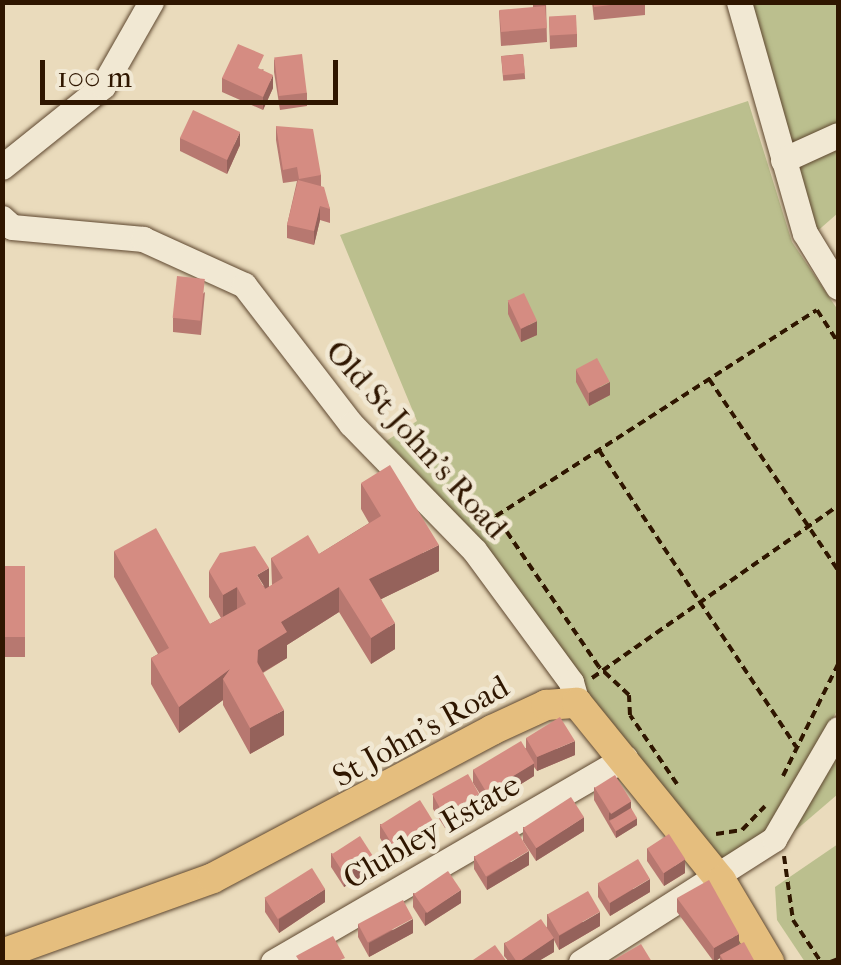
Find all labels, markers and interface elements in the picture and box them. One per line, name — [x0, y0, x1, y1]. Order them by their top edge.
scale bar — [45, 40, 342, 102]
text: 100 m — [57, 60, 132, 95]
street label: Old St John's Road — [317, 333, 515, 547]
street label: St John's Road — [326, 668, 516, 796]
street label: Clubley Estate — [337, 766, 527, 898]

